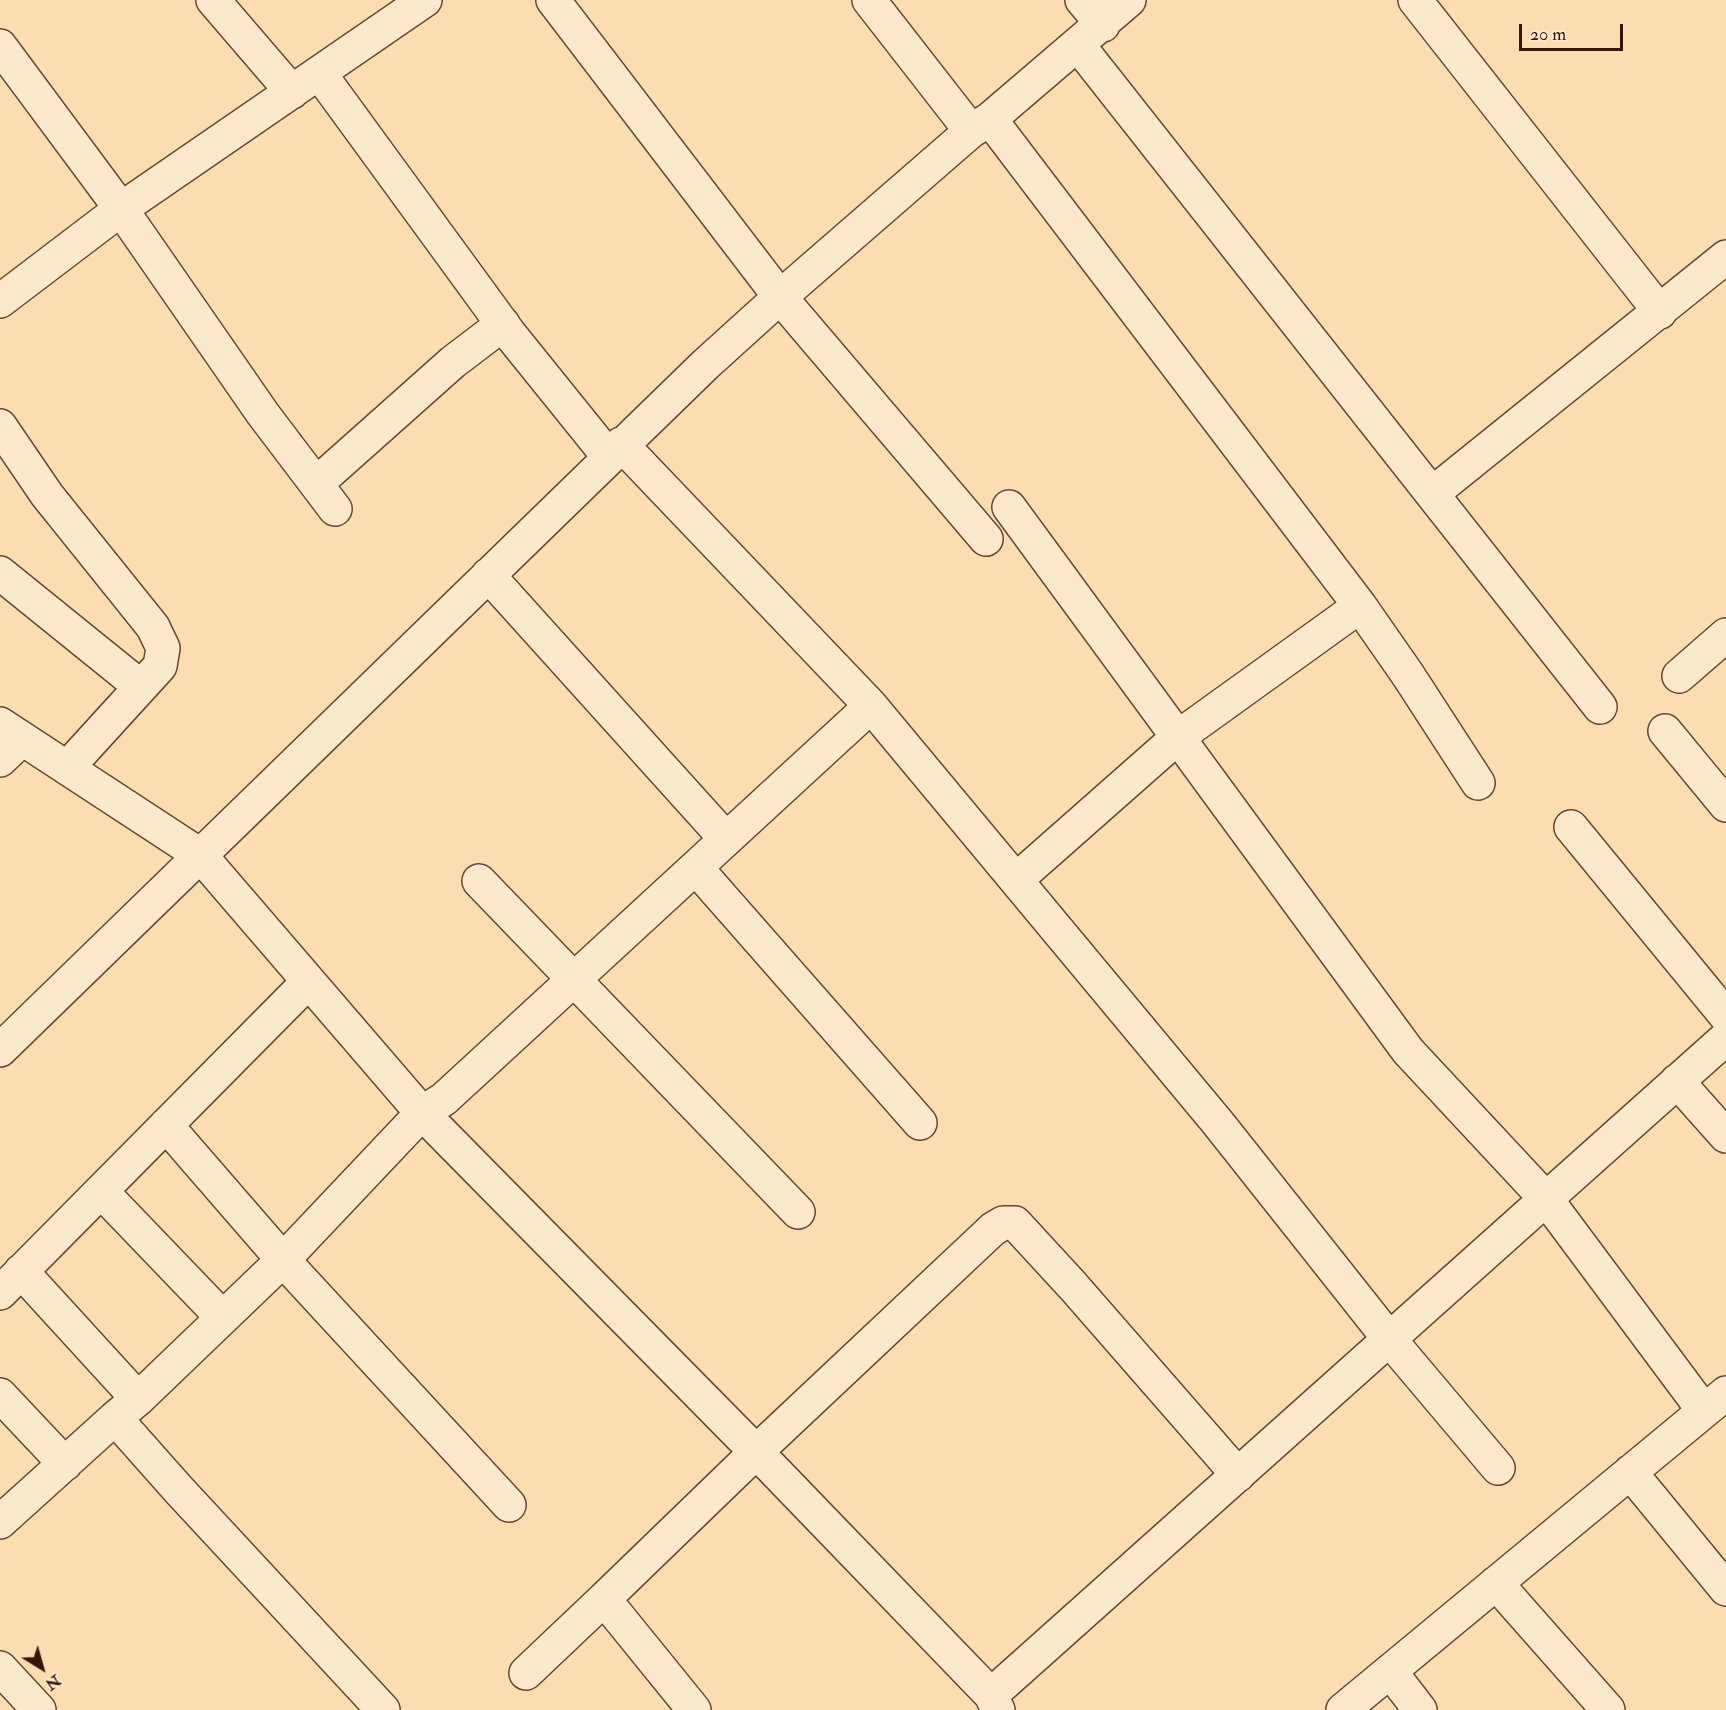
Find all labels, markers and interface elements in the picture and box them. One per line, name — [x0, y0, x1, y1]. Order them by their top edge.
scale bar — [1522, 12, 1626, 50]
text: 20 m — [1530, 23, 1566, 46]
north arrow — [12, 1638, 72, 1698]
text: N — [41, 1670, 65, 1695]

